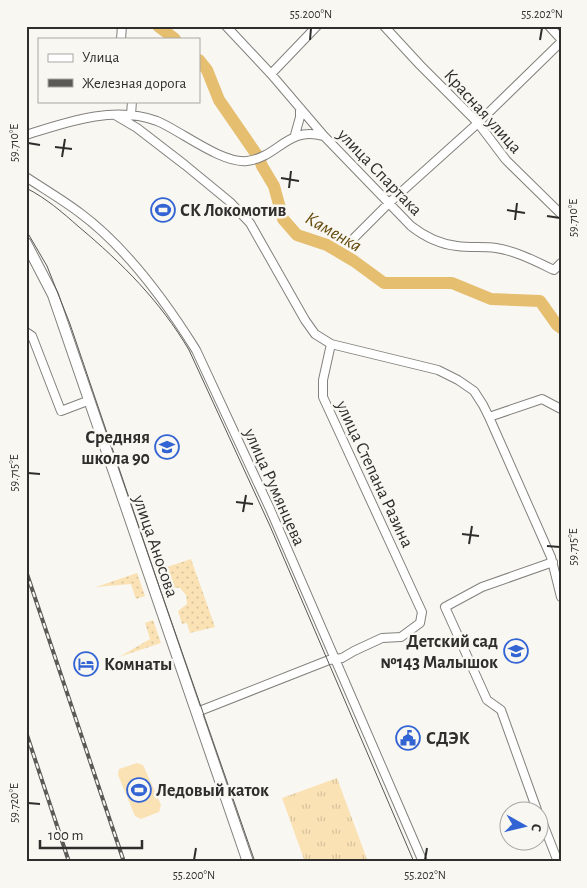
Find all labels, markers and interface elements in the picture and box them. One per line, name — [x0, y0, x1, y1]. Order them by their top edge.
text: 55.200°N — [290, 8, 332, 20]
text: 55.202°N — [521, 8, 563, 20]
legend — [38, 38, 200, 102]
text: Улица — [82, 50, 119, 65]
street label: Красная улица — [440, 66, 525, 157]
text: Железная дорога — [82, 76, 187, 91]
text: 59.710°E — [8, 124, 20, 162]
street label: улица Спартака — [333, 125, 425, 220]
sports icon: СК Локомотив — [150, 197, 176, 223]
text: 59.710°E — [567, 199, 579, 237]
place label: СК Локомотив — [180, 202, 287, 220]
water label: Каменка — [302, 209, 365, 256]
street label: улица Степана Разина — [332, 397, 416, 551]
street label: улица Румянцева — [240, 425, 308, 549]
place label: Средняя школа 90 — [81, 429, 150, 468]
school or university icon: Средняя школа 90 — [154, 434, 180, 460]
text: 59.715°E — [8, 454, 20, 491]
street label: улица Аносова — [129, 492, 181, 600]
text: 59.715°E — [567, 528, 579, 565]
place label: Детский сад №143 Малышок — [380, 633, 498, 672]
school or university icon: Детский сад №143 Малышок — [503, 638, 529, 664]
hotel icon: Комнаты — [73, 651, 99, 677]
place label: Комнаты — [104, 656, 172, 674]
public building icon: СДЭК — [395, 725, 421, 751]
place label: СДЭК — [426, 730, 470, 748]
sports icon: Ледовый каток — [126, 777, 152, 803]
place label: Ледовый каток — [156, 782, 269, 800]
text: 59.720°E — [8, 783, 20, 823]
north arrow — [500, 800, 550, 850]
scale bar — [40, 818, 142, 850]
text: С — [528, 823, 543, 833]
text: 100 m — [48, 828, 83, 843]
text: 55.200°N — [173, 869, 215, 881]
text: 55.202°N — [404, 869, 446, 881]

